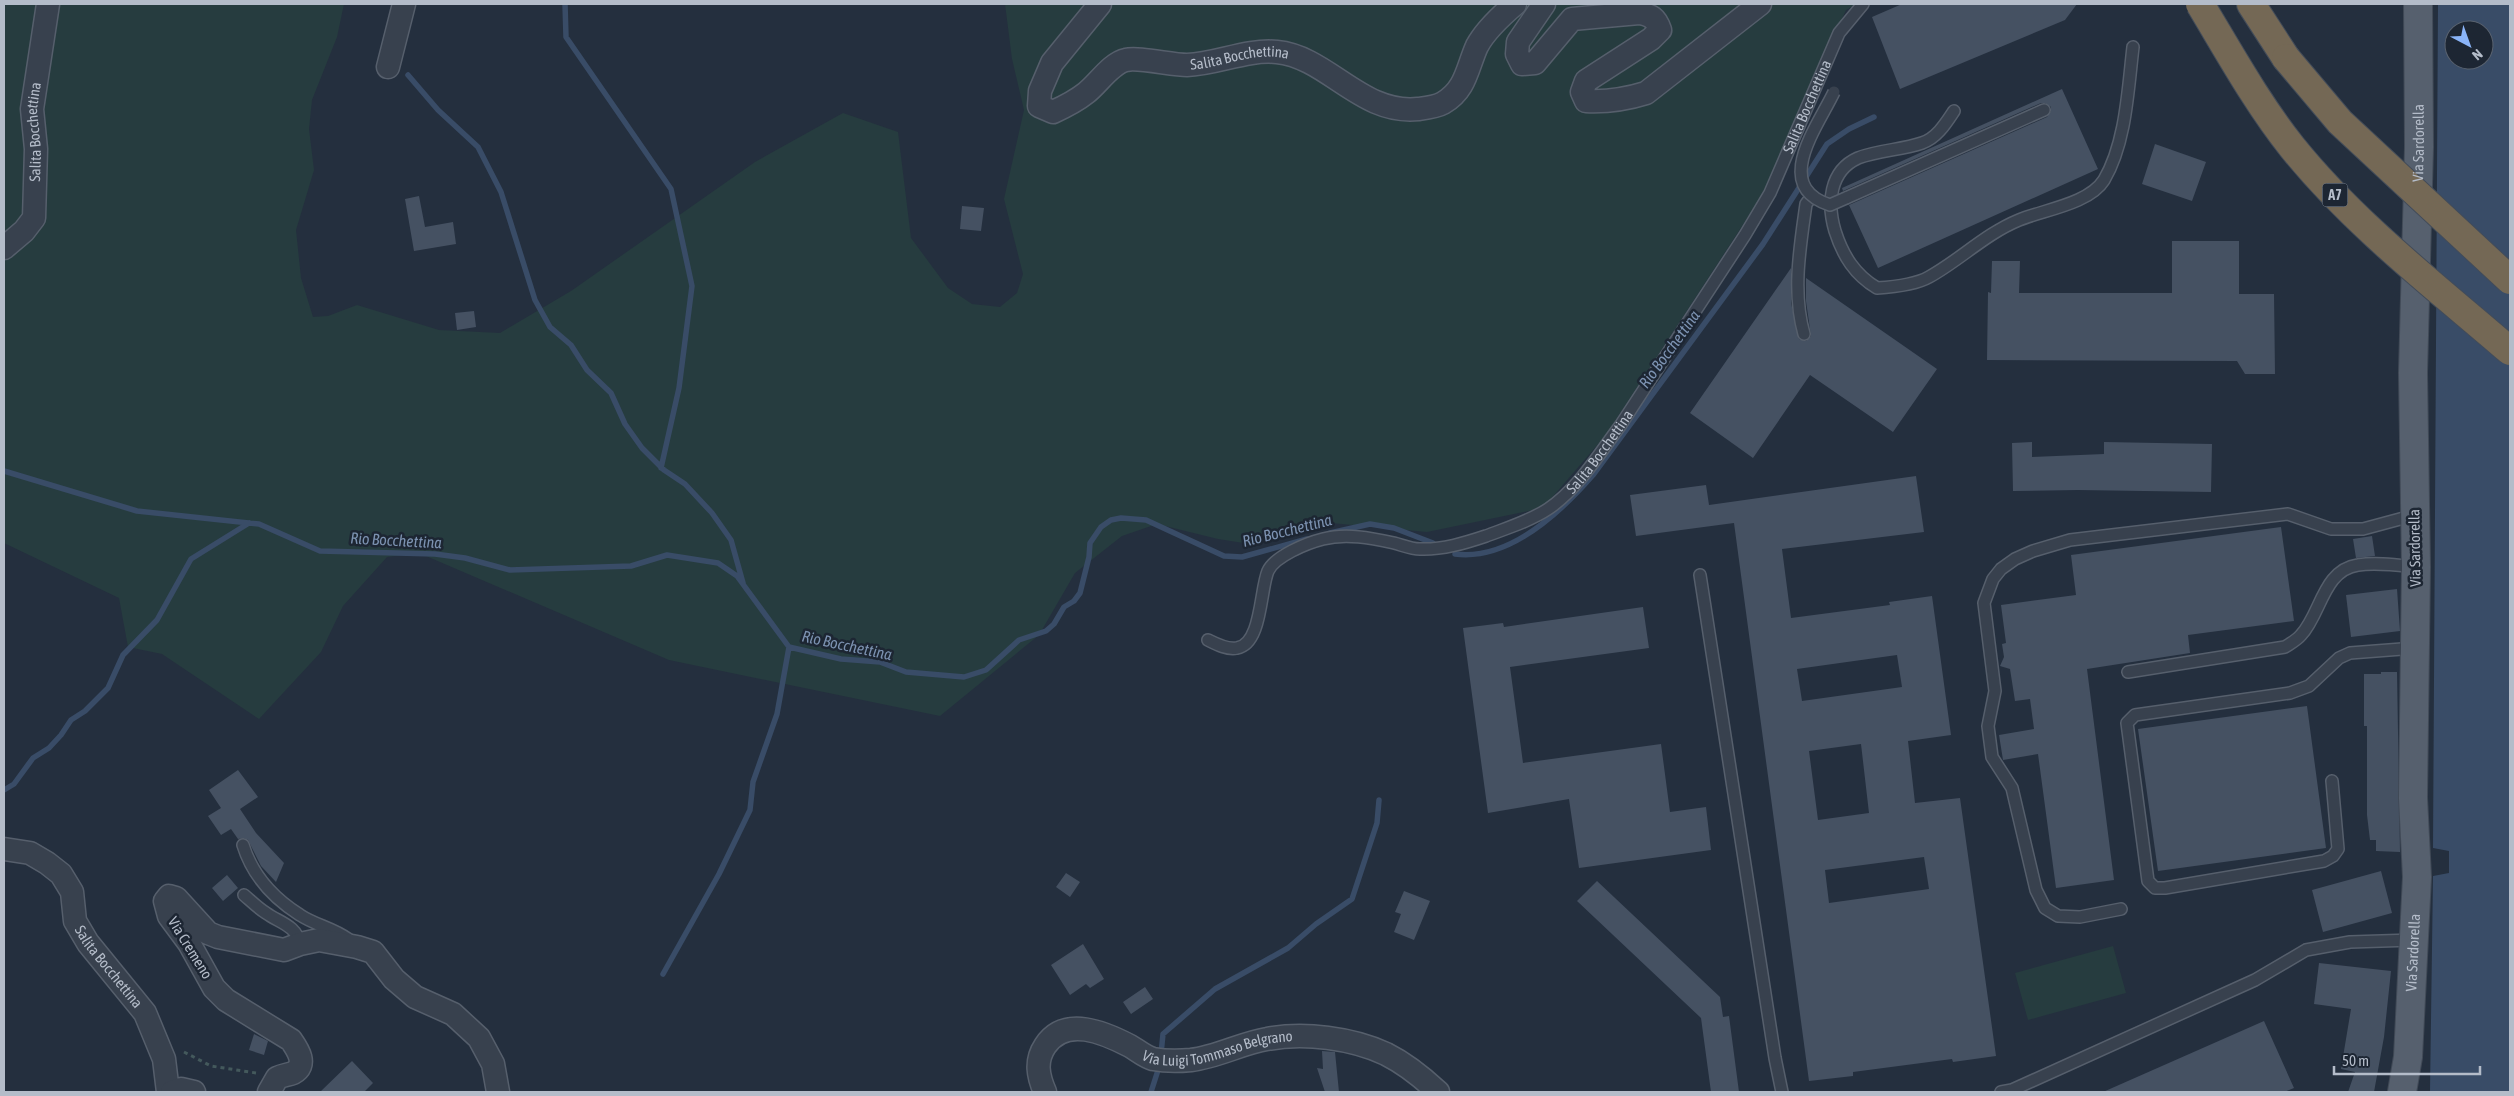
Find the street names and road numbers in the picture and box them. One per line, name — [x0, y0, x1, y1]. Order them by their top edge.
street label: Salita Bocchettina — [1189, 43, 1291, 73]
street label: Salita Bocchettina — [1779, 57, 1834, 156]
street label: Salita Bocchettina — [23, 81, 44, 182]
street label: Via Sardorella — [2409, 104, 2427, 182]
road number: A7 — [2322, 184, 2348, 206]
street label: Salita Bocchettina — [1563, 407, 1636, 497]
street label: Via Sardorella — [2405, 509, 2424, 587]
street label: Via Sardorella — [2402, 913, 2423, 992]
street label: Via Cremeno — [165, 914, 216, 982]
street label: Salita Bocchettina — [72, 922, 146, 1011]
street label: Via Luigi Tommaso Belgrano — [1139, 1027, 1293, 1069]

